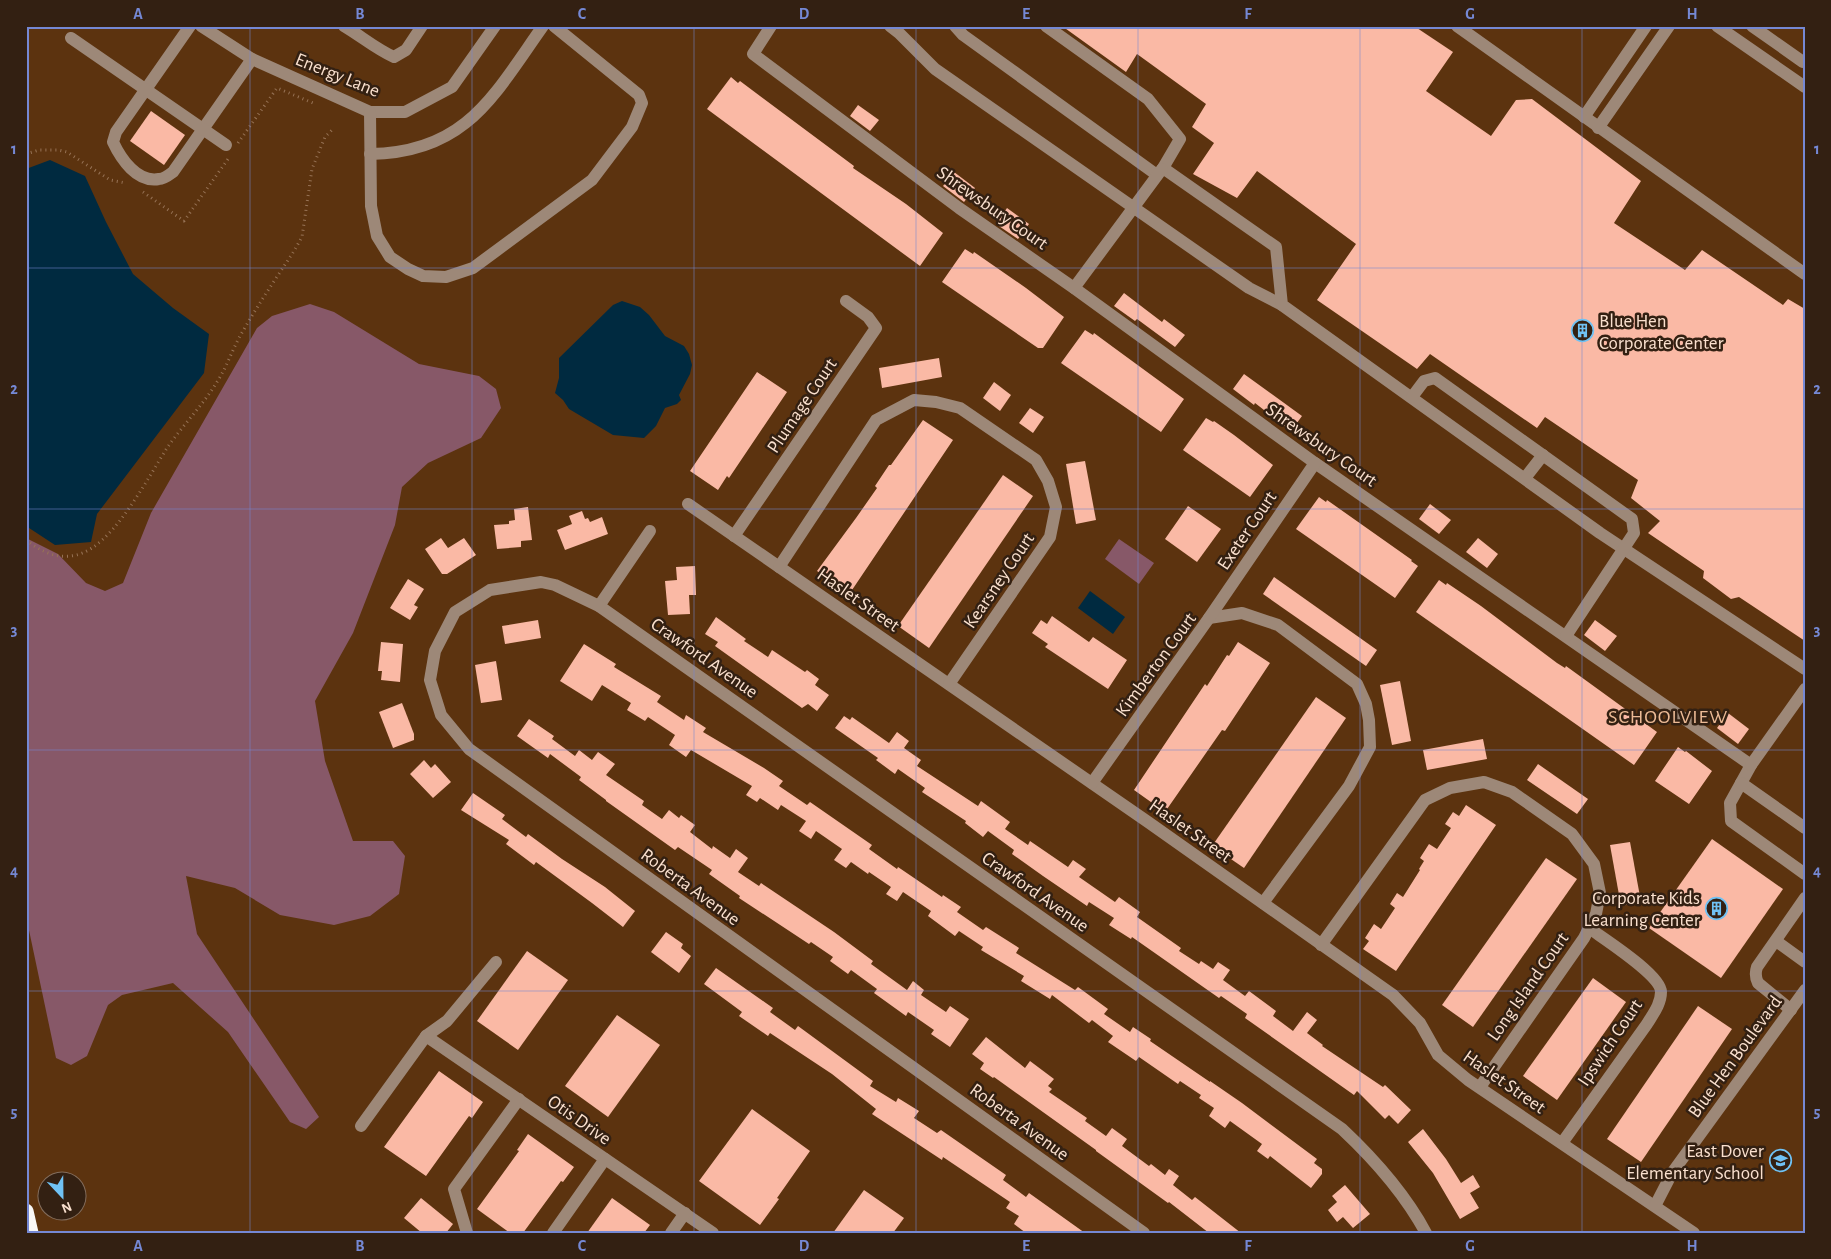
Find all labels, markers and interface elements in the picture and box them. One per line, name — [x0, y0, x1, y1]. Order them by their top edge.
text: A — [133, 6, 143, 22]
text: B — [355, 6, 365, 22]
text: C — [578, 6, 587, 22]
text: D — [799, 6, 810, 22]
text: E — [1022, 6, 1030, 22]
text: F — [1244, 6, 1252, 22]
text: G — [1465, 6, 1475, 22]
text: H — [1686, 6, 1698, 22]
street label: Energy Lane — [293, 50, 382, 101]
text: 1 — [11, 141, 17, 157]
text: 1 — [1814, 141, 1820, 157]
street label: Shrewsbury Court — [933, 163, 1051, 253]
place label: Blue Hen Corporate Center — [1599, 312, 1724, 353]
building icon: Blue Hen Corporate Center — [1571, 319, 1595, 343]
street label: Plumage Court — [764, 355, 841, 457]
text: 2 — [10, 381, 18, 397]
text: 2 — [1813, 381, 1821, 397]
street label: Shrewsbury Court — [1262, 400, 1380, 490]
street label: Exeter Court — [1214, 488, 1280, 574]
street label: Kearsney Court — [960, 530, 1038, 632]
street label: Haslet Street — [813, 565, 903, 635]
street label: Kimberton Court — [1112, 609, 1200, 720]
street label: Crawford Avenue — [647, 614, 761, 702]
text: 3 — [11, 622, 18, 638]
text: 3 — [1814, 622, 1821, 638]
district label: SCHOOLVIEW — [1608, 707, 1728, 727]
street label: Haslet Street — [1145, 796, 1235, 866]
street label: Roberta Avenue — [637, 845, 743, 929]
street label: Crawford Avenue — [978, 848, 1092, 936]
text: 4 — [10, 863, 18, 879]
text: 4 — [1813, 863, 1821, 879]
place label: Corporate Kids Learning Center — [1584, 889, 1700, 930]
building icon: Corporate Kids Learning Center — [1704, 896, 1728, 920]
street label: Long Island Court — [1484, 929, 1573, 1044]
street label: Blue Hen Boulevard — [1685, 992, 1786, 1121]
street label: Ipswich Court — [1574, 996, 1646, 1090]
street label: Haslet Street — [1459, 1047, 1549, 1117]
street label: Roberta Avenue — [966, 1080, 1072, 1164]
street label: Otis Drive — [544, 1092, 614, 1149]
text: 5 — [11, 1104, 18, 1120]
text: 5 — [1814, 1104, 1821, 1120]
place label: East Dover Elementary School — [1626, 1142, 1764, 1183]
school or university icon: East Dover Elementary School — [1768, 1149, 1792, 1173]
north arrow — [38, 1172, 88, 1222]
text: N — [59, 1199, 74, 1215]
text: A — [133, 1238, 143, 1254]
text: B — [355, 1238, 365, 1254]
text: C — [578, 1238, 587, 1254]
text: D — [799, 1238, 810, 1254]
text: E — [1022, 1238, 1030, 1254]
text: F — [1244, 1238, 1252, 1254]
text: G — [1465, 1238, 1475, 1254]
text: H — [1686, 1238, 1698, 1254]

